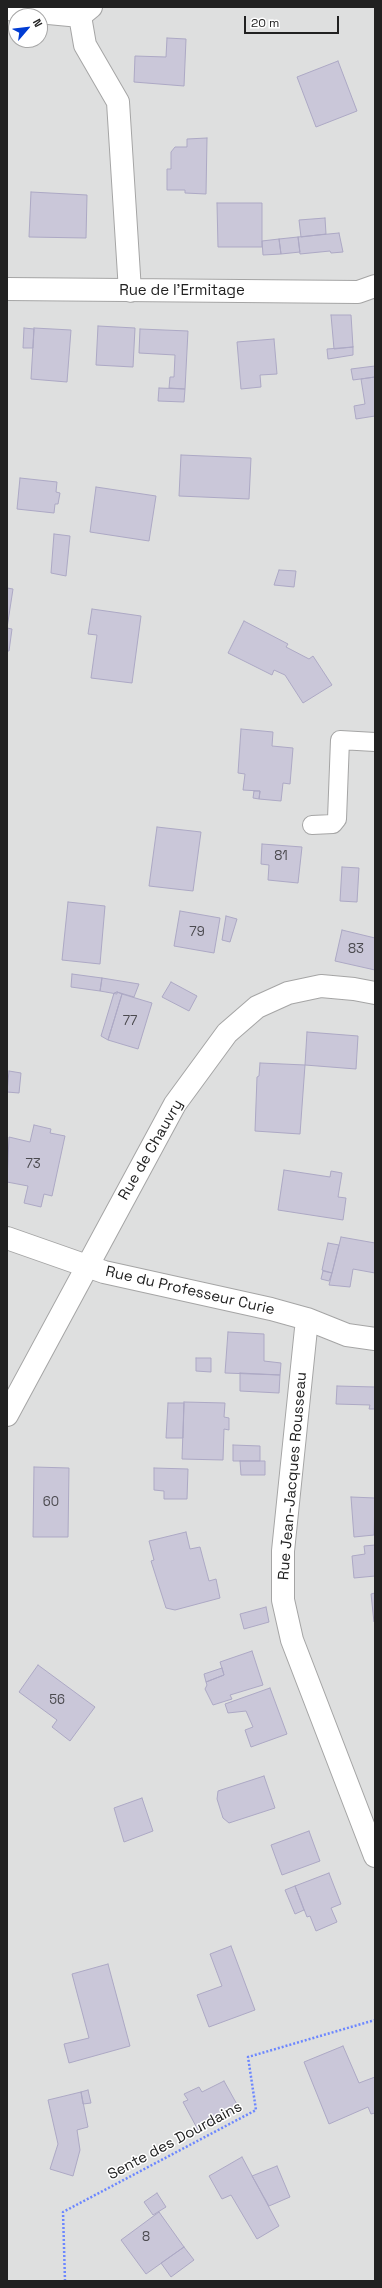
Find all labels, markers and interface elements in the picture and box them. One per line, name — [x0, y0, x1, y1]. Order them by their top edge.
north arrow — [8, 8, 48, 48]
scale bar — [246, 8, 341, 34]
text: 20 m — [251, 15, 279, 31]
text: N — [30, 16, 46, 29]
street label: Rue de l'Ermitage — [119, 282, 245, 300]
house number: 81 — [274, 848, 288, 864]
house number: 79 — [189, 924, 205, 940]
house number: 83 — [348, 941, 364, 957]
house number: 77 — [123, 1013, 137, 1029]
street label: Rue de Chauvry — [115, 1097, 187, 1203]
house number: 73 — [25, 1156, 41, 1172]
street label: Rue du Professeur Curie — [104, 1263, 276, 1319]
street label: Rue Jean-Jacques Rousseau — [275, 1371, 311, 1581]
house number: 60 — [43, 1494, 59, 1510]
house number: 56 — [49, 1692, 65, 1708]
street label: Sente des Dourdains — [105, 2098, 245, 2184]
house number: 8 — [142, 2229, 150, 2245]

